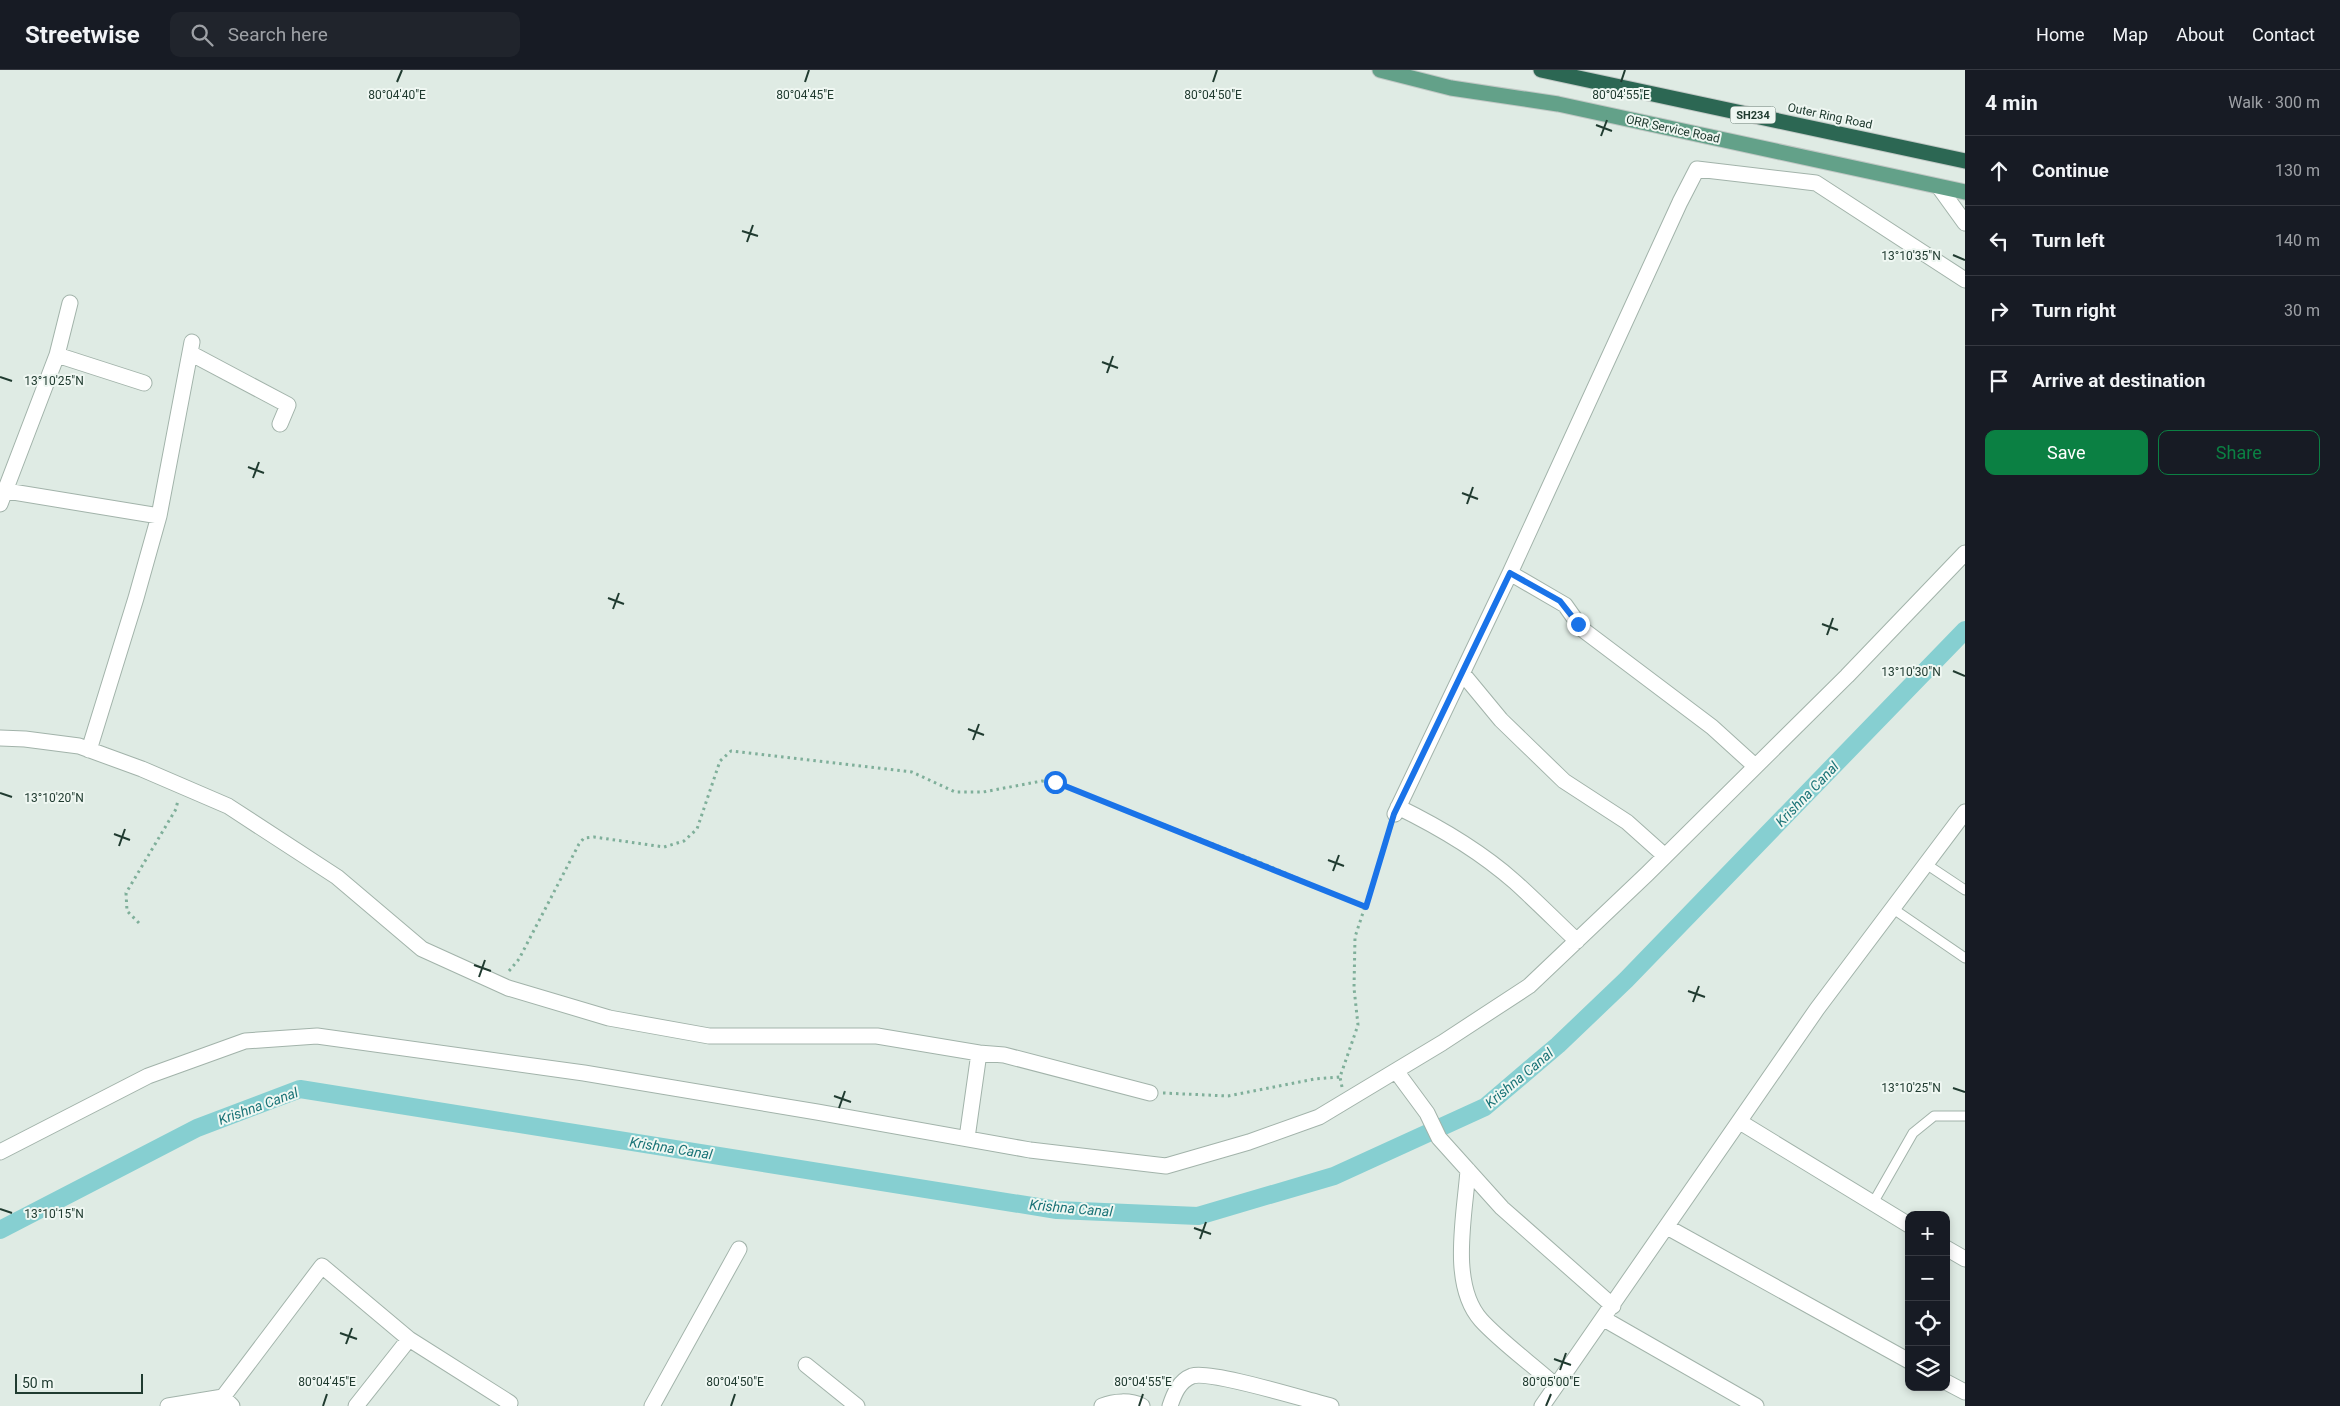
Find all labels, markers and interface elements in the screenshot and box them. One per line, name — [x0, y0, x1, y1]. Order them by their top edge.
search box — [170, 12, 520, 57]
text: Streetwise — [25, 21, 140, 49]
icon: search — [188, 21, 216, 49]
text: Search here — [228, 23, 328, 46]
text: Home — [2036, 24, 2085, 45]
text: Map — [2113, 24, 2148, 45]
text: About — [2176, 24, 2224, 45]
text: Contact — [2252, 24, 2315, 45]
text: 80°04'40"E — [368, 88, 426, 102]
text: 80°04'45"E — [776, 88, 834, 102]
text: 80°04'50"E — [1184, 88, 1242, 102]
text: 80°04'55"E — [1592, 88, 1650, 102]
text: 4 min — [1985, 91, 2038, 115]
text: Walk · 300 m — [2228, 93, 2320, 112]
street label: Outer Ring Road — [1786, 100, 1874, 132]
road number: SH234 — [1730, 106, 1776, 124]
street label: ORR Service Road — [1625, 112, 1721, 146]
icon: ahead — [1985, 157, 2013, 185]
text: Continue — [2032, 159, 2109, 182]
text: 130 m — [2275, 161, 2320, 180]
icon: left — [1985, 227, 2013, 255]
text: Turn left — [2032, 229, 2105, 252]
text: 140 m — [2275, 231, 2320, 250]
text: 13°10'35"N — [1881, 249, 1941, 263]
icon: right — [1985, 297, 2013, 325]
text: Turn right — [2032, 299, 2116, 322]
text: 30 m — [2284, 301, 2320, 320]
icon: arrive — [1985, 367, 2013, 395]
text: Arrive at destination — [2032, 369, 2205, 392]
text: 13°10'25"N — [24, 374, 84, 388]
button: Save — [1985, 430, 2148, 475]
button: Share — [2158, 430, 2320, 475]
route end — [1567, 613, 1590, 636]
text: 13°10'30"N — [1881, 665, 1941, 679]
water label: Krishna Canal — [1772, 758, 1842, 830]
route start — [1044, 771, 1067, 794]
text: 13°10'20"N — [24, 791, 84, 805]
water label: Krishna Canal — [1482, 1045, 1557, 1111]
text: 13°10'25"N — [1881, 1081, 1941, 1095]
water label: Krishna Canal — [216, 1084, 301, 1128]
water label: Krishna Canal — [628, 1134, 714, 1163]
water label: Krishna Canal — [1029, 1196, 1114, 1220]
text: 13°10'15"N — [24, 1207, 84, 1221]
map controls — [1905, 1211, 1950, 1391]
button: + — [1905, 1211, 1950, 1256]
button: − — [1905, 1256, 1950, 1301]
button: locate — [1905, 1301, 1950, 1346]
button: layers — [1905, 1346, 1950, 1391]
scale bar — [15, 1371, 142, 1394]
text: 50 m — [22, 1375, 54, 1391]
text: 80°04'45"E — [298, 1375, 356, 1389]
text: 80°04'50"E — [706, 1375, 764, 1389]
text: 80°04'55"E — [1114, 1375, 1172, 1389]
text: 80°05'00"E — [1522, 1375, 1580, 1389]

